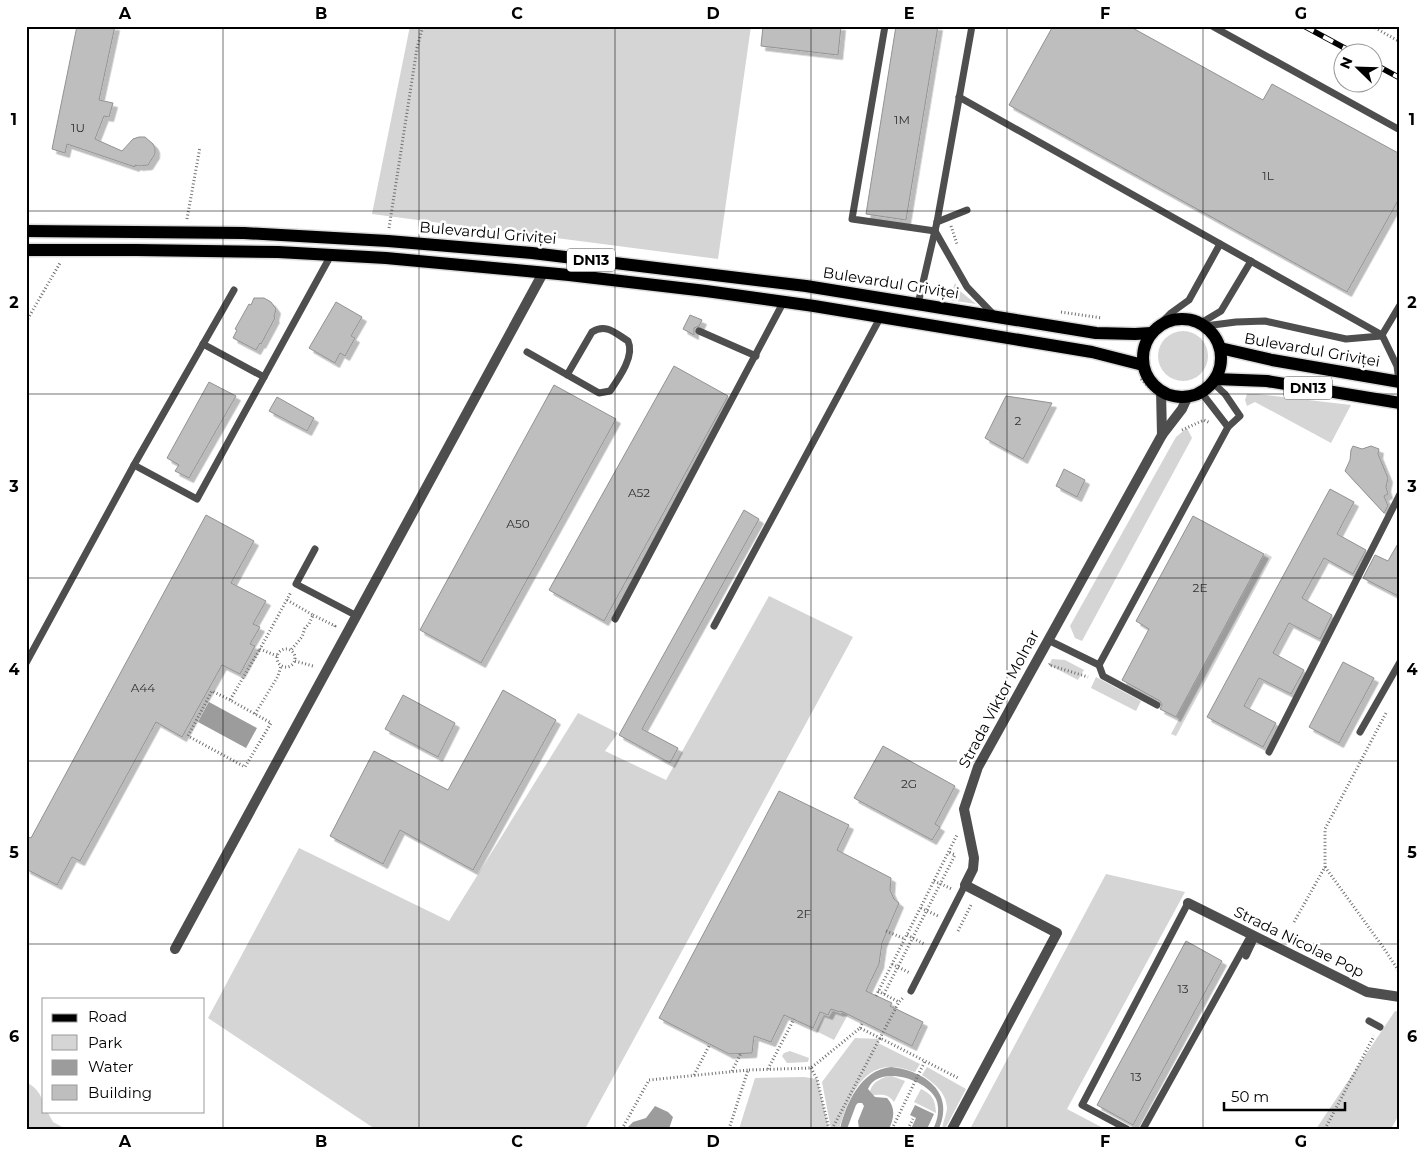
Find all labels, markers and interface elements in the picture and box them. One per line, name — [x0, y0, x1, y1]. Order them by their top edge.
text: A — [118, 4, 132, 23]
text: B — [315, 4, 327, 23]
text: C — [511, 4, 523, 23]
text: D — [706, 4, 720, 23]
text: E — [904, 4, 914, 23]
text: F — [1100, 4, 1110, 23]
text: G — [1295, 4, 1307, 23]
north arrow — [1334, 42, 1384, 92]
text: N — [1336, 54, 1357, 72]
text: 1 — [11, 110, 17, 129]
text: 1 — [1409, 110, 1415, 129]
house number: 1M — [894, 112, 910, 127]
house number: 1U — [71, 120, 85, 135]
house number: 1L — [1262, 168, 1274, 183]
street label: Bulevardul Griviței — [419, 217, 557, 249]
road number: DN13 — [567, 248, 615, 272]
street label: Bulevardul Griviței — [822, 262, 960, 304]
text: 2 — [9, 293, 19, 312]
text: 2 — [1407, 293, 1417, 312]
street label: Bulevardul Griviței — [1243, 328, 1381, 372]
road number: DN13 — [1284, 376, 1332, 399]
house number: 2 — [1015, 413, 1022, 428]
text: 3 — [8, 477, 19, 496]
text: 3 — [1406, 477, 1417, 496]
house number: A52 — [628, 485, 650, 500]
house number: A50 — [506, 516, 530, 531]
house number: 2E — [1193, 580, 1207, 595]
street label: Strada Viktor Molnar — [954, 626, 1043, 771]
text: 4 — [8, 660, 20, 679]
text: 4 — [1406, 660, 1418, 679]
house number: A44 — [131, 680, 155, 695]
house number: 2G — [901, 776, 917, 791]
text: 5 — [9, 843, 19, 862]
text: 5 — [1407, 843, 1417, 862]
street label: Strada Nicolae Pop — [1231, 902, 1367, 981]
house number: 2F — [797, 906, 812, 921]
house number: 13 — [1177, 981, 1189, 996]
legend — [42, 998, 205, 1112]
text: Road — [88, 1007, 127, 1026]
text: 6 — [9, 1027, 19, 1046]
text: 6 — [1407, 1027, 1417, 1046]
text: Park — [88, 1033, 122, 1052]
text: Water — [88, 1057, 134, 1076]
house number: 13 — [1130, 1069, 1142, 1084]
scale bar — [1224, 1080, 1345, 1112]
text: Building — [88, 1083, 152, 1102]
text: 50 m — [1231, 1087, 1269, 1106]
text: A — [118, 1132, 132, 1151]
text: B — [315, 1132, 327, 1151]
text: C — [511, 1132, 523, 1151]
text: D — [706, 1132, 720, 1151]
text: E — [904, 1132, 914, 1151]
text: F — [1100, 1132, 1110, 1151]
text: G — [1295, 1132, 1307, 1151]

